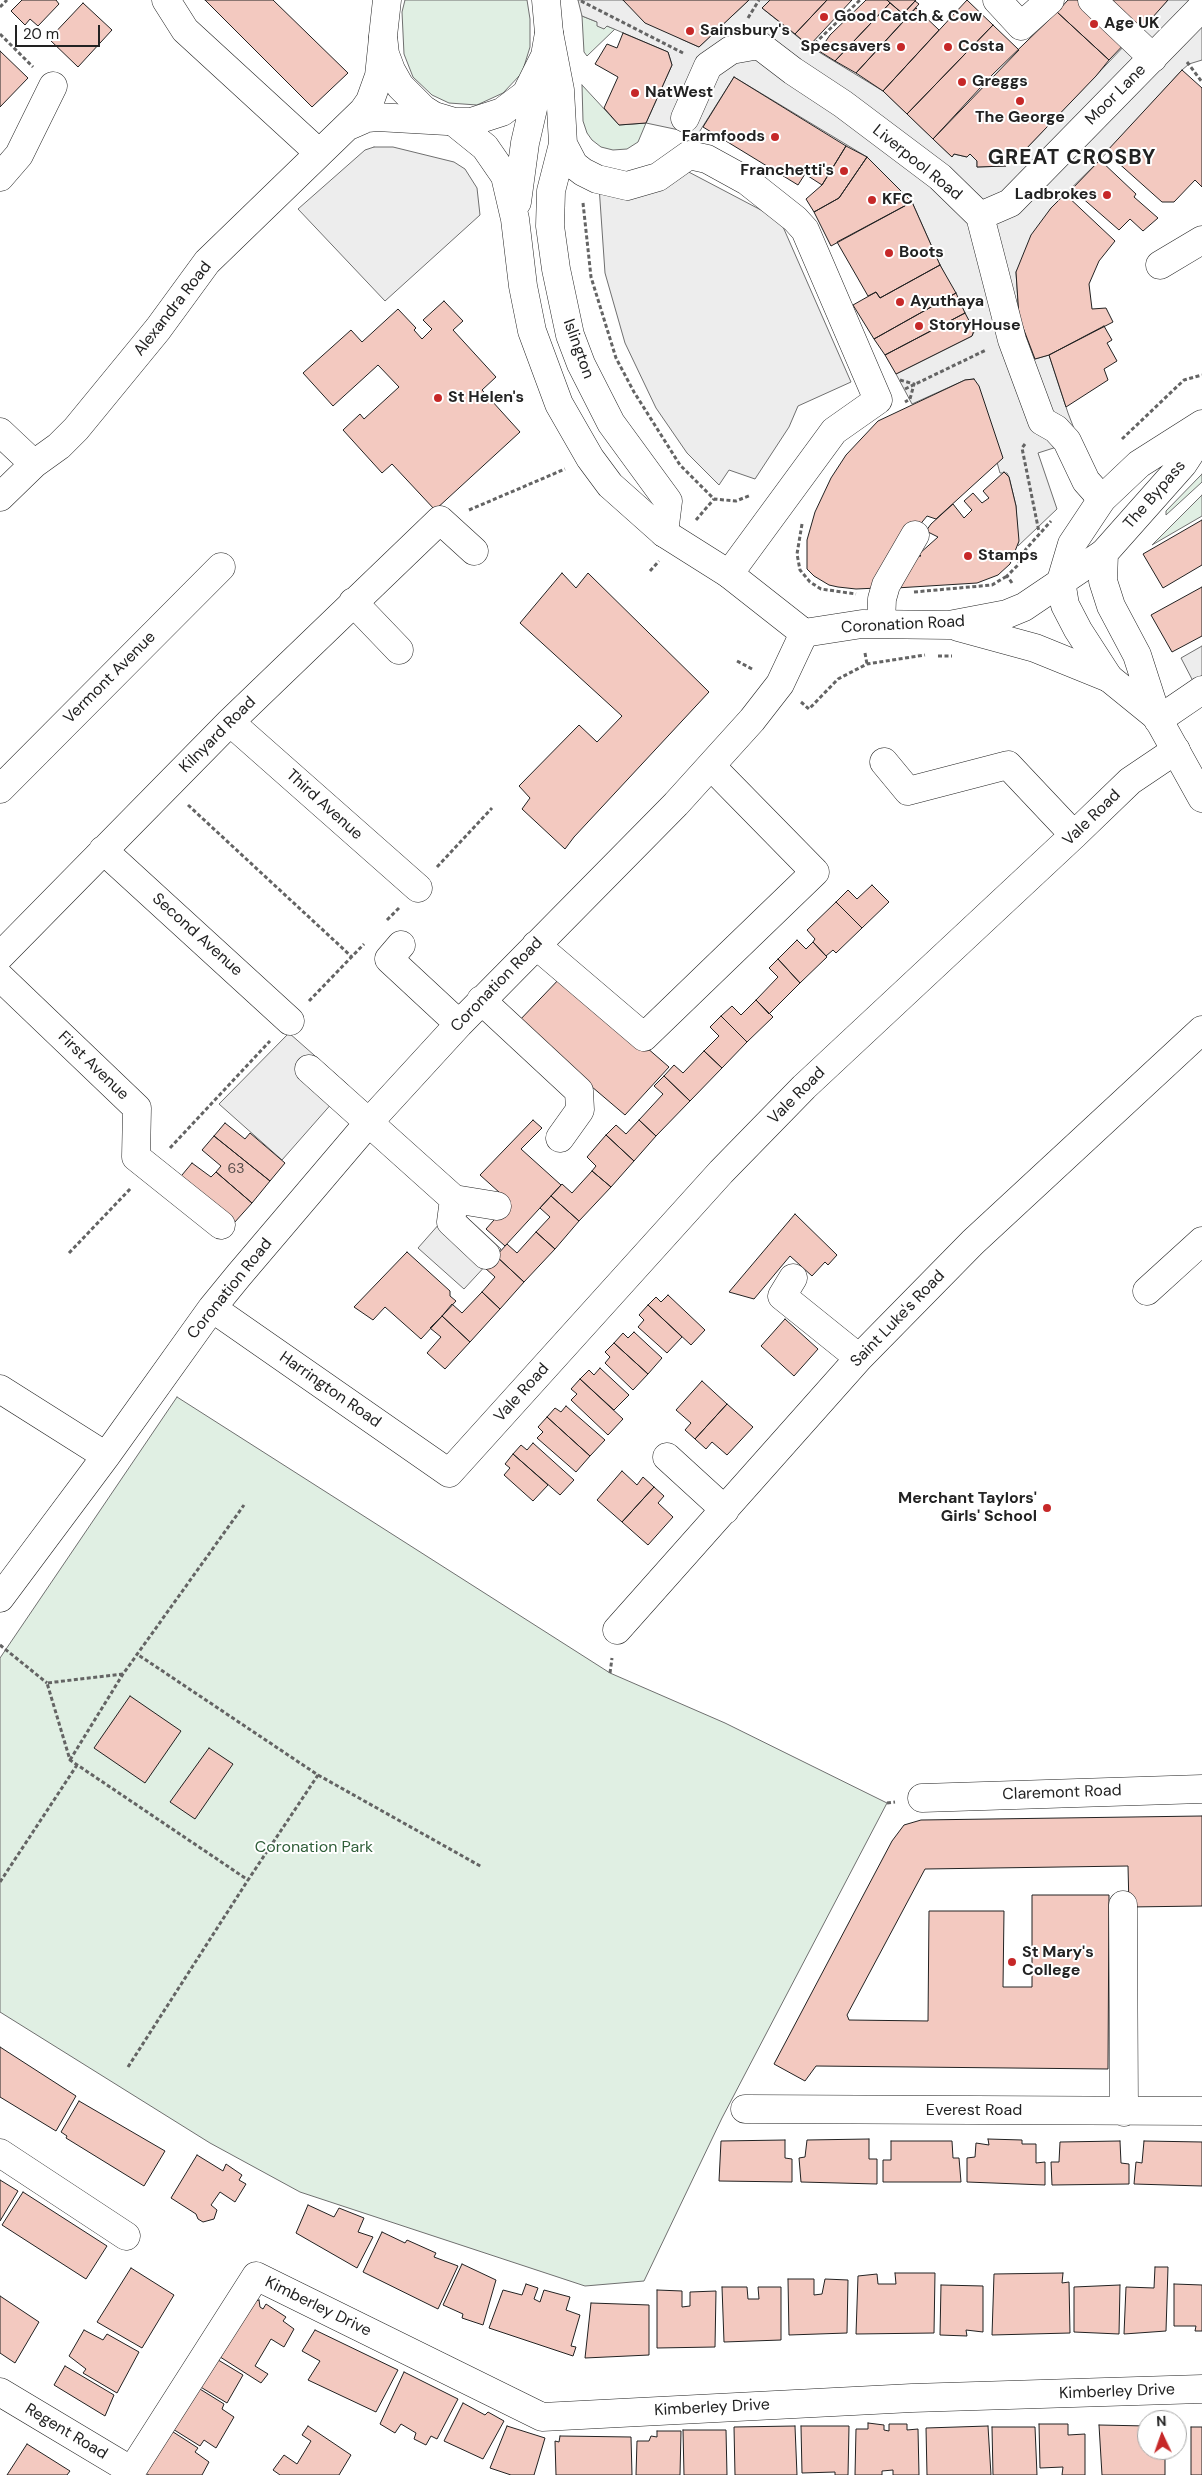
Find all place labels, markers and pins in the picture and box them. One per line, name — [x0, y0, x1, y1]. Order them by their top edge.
place label: Good Catch & Cow — [834, 7, 982, 27]
marker: Good Catch & Cow — [818, 11, 830, 23]
place label: Age UK — [1104, 14, 1159, 34]
marker: Age UK — [1088, 18, 1100, 30]
place label: Sainsbury's — [700, 21, 790, 41]
marker: Sainsbury's — [684, 25, 696, 37]
place label: Specsavers — [801, 37, 891, 57]
place label: Costa — [958, 37, 1004, 57]
marker: Specsavers — [895, 41, 907, 53]
marker: Costa — [942, 41, 954, 53]
place label: Greggs — [972, 72, 1028, 92]
marker: Greggs — [956, 76, 968, 88]
place label: NatWest — [645, 83, 713, 103]
marker: NatWest — [629, 87, 641, 99]
marker: The George — [1014, 95, 1026, 107]
place label: The George — [975, 108, 1065, 128]
place label: Farmfoods — [682, 127, 765, 147]
marker: Farmfoods — [769, 131, 781, 143]
place label: Franchetti's — [740, 161, 834, 181]
marker: Franchetti's — [838, 165, 850, 177]
place label: Ladbrokes — [1015, 185, 1097, 205]
marker: Ladbrokes — [1101, 189, 1113, 201]
place label: KFC — [882, 190, 913, 210]
marker: KFC — [866, 194, 878, 206]
place label: Boots — [899, 243, 944, 263]
marker: Boots — [883, 247, 895, 259]
place label: Ayuthaya — [910, 292, 984, 312]
marker: Ayuthaya — [894, 296, 906, 308]
place label: StoryHouse — [929, 316, 1021, 336]
marker: StoryHouse — [913, 320, 925, 332]
place label: St Helen's — [448, 388, 524, 408]
marker: St Helen's — [432, 392, 444, 404]
place label: Stamps — [978, 546, 1038, 566]
marker: Stamps — [962, 550, 974, 562]
place label: Merchant Taylors' Girls' School — [898, 1489, 1037, 1527]
marker: Merchant Taylors' Girls' School — [1041, 1502, 1053, 1514]
place label: St Mary's College — [1022, 1943, 1094, 1981]
marker: St Mary's College — [1006, 1956, 1018, 1968]

